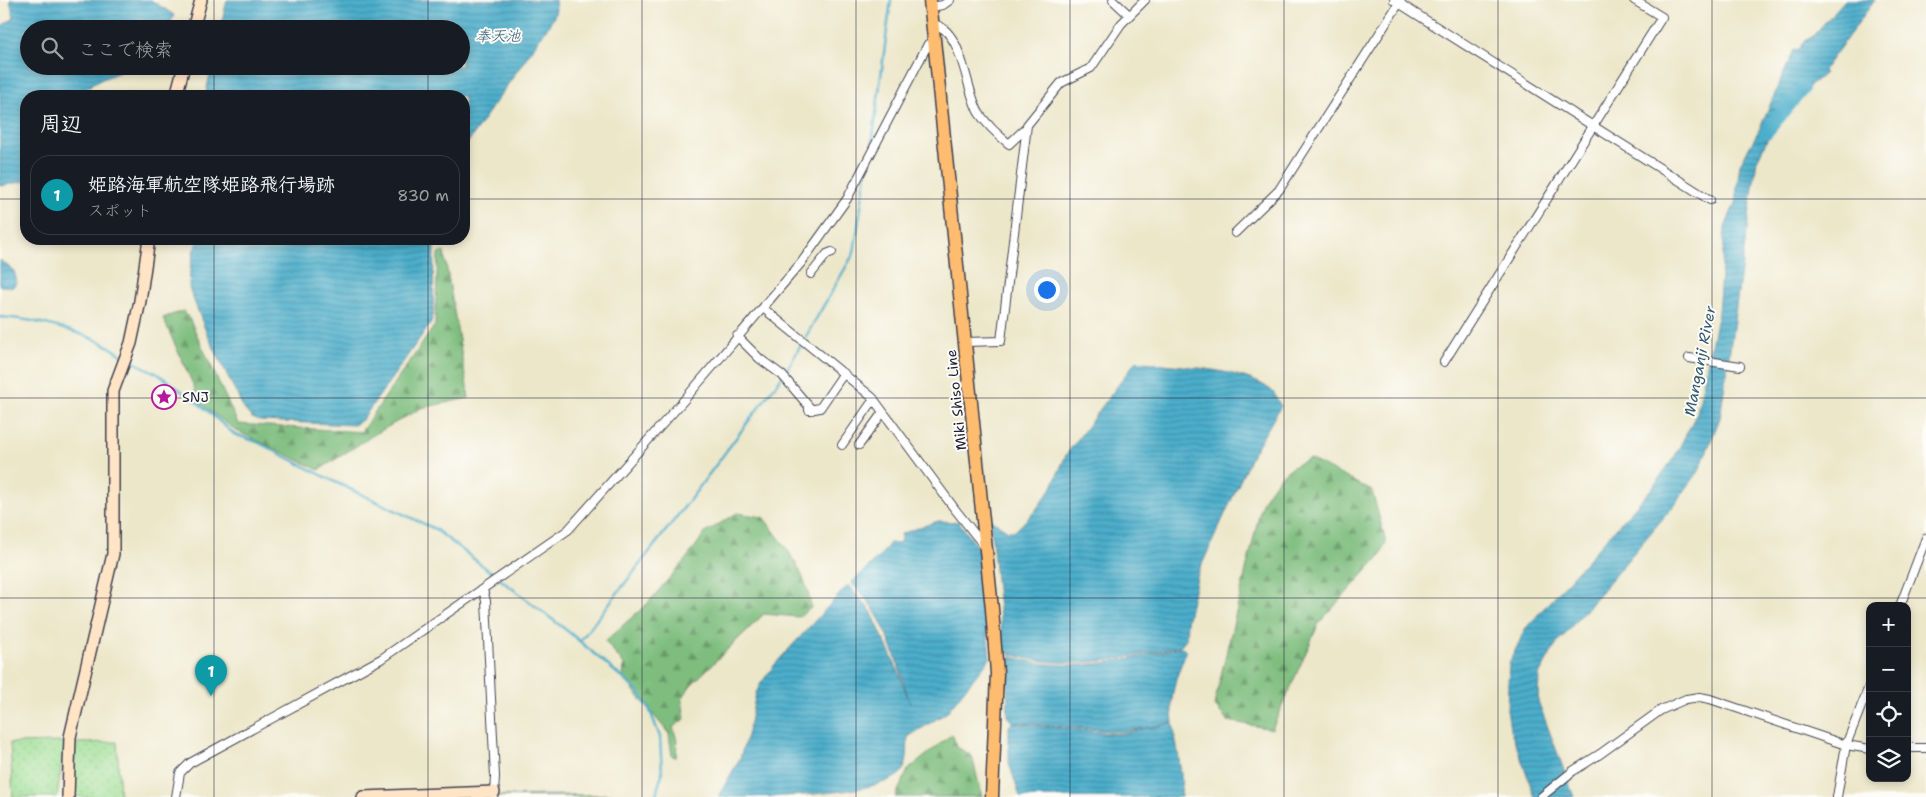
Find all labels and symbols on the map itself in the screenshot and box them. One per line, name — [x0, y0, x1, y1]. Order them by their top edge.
water label: 奉天池 — [475, 26, 521, 46]
your location — [1034, 277, 1060, 303]
water label: Manganji River — [1679, 303, 1721, 418]
street label: Miki Shiso Line — [942, 349, 970, 451]
place icon: SNJ — [151, 384, 177, 410]
place label: SNJ — [182, 388, 209, 406]
pin: 1 — [195, 655, 227, 696]

